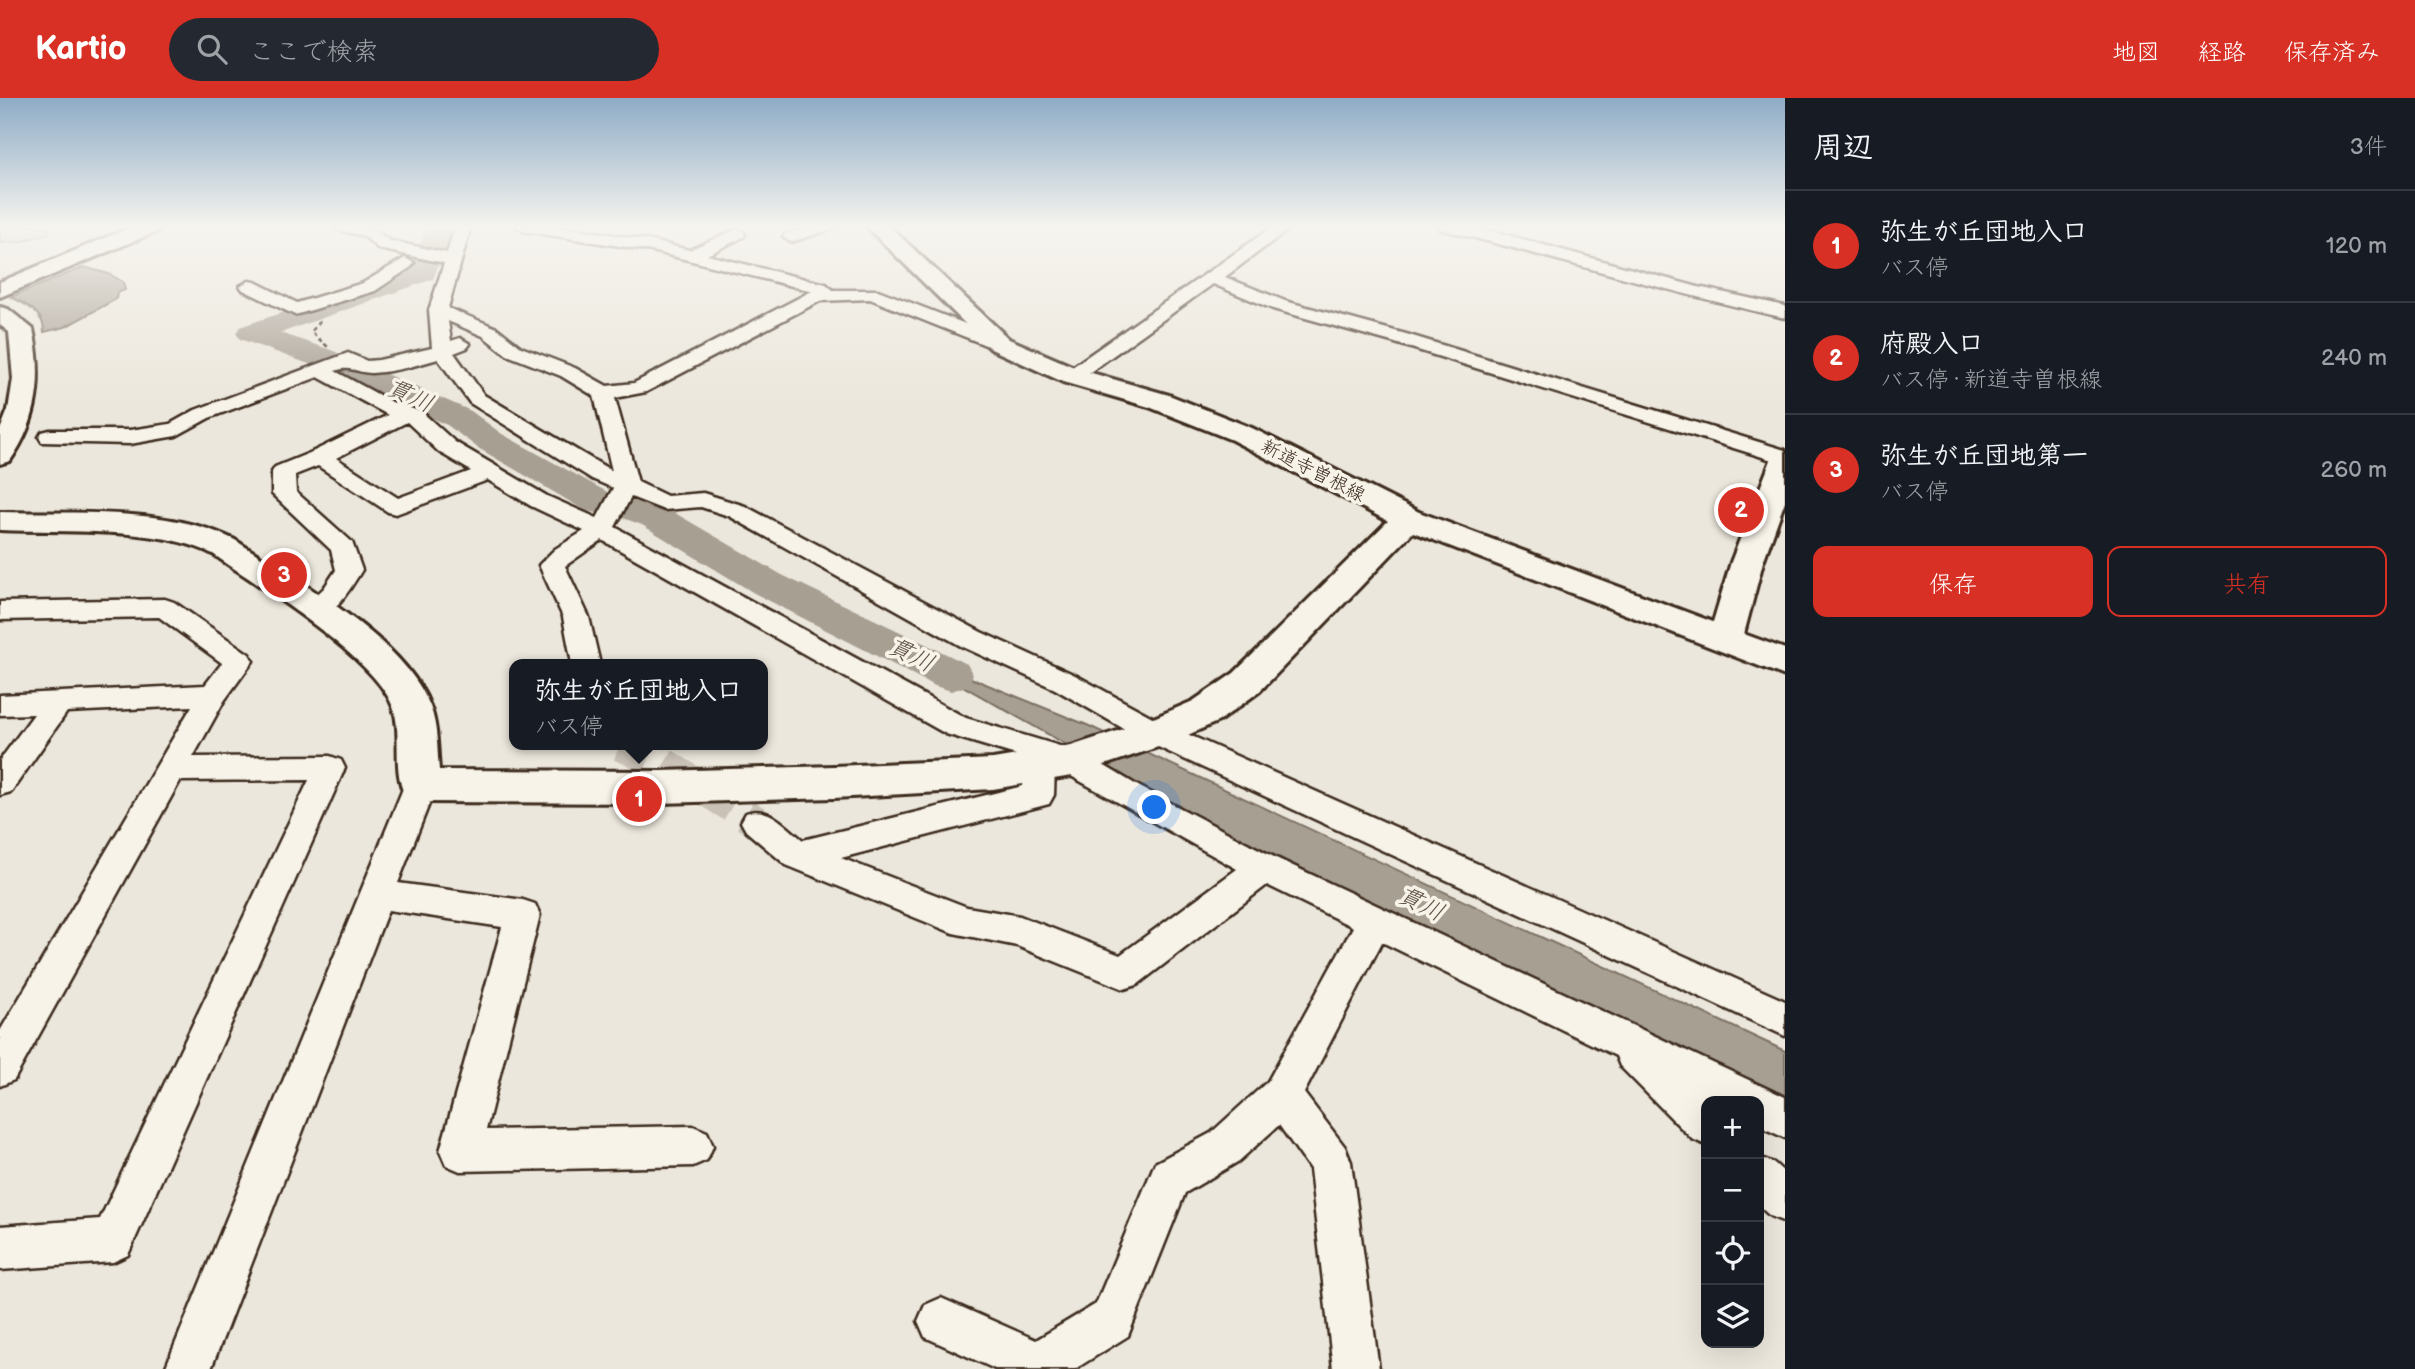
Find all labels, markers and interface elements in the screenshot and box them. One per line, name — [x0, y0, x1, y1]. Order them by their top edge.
search box — [169, 18, 659, 81]
text: Kartio — [35, 29, 127, 69]
icon: search — [193, 30, 231, 68]
text: ここで検索 — [249, 37, 379, 68]
text: 地図 — [2112, 38, 2160, 67]
text: 経路 — [2198, 38, 2246, 67]
text: 保存済み — [2284, 38, 2380, 67]
text: 周辺 — [1813, 130, 1873, 166]
text: 3件 — [2350, 133, 2387, 161]
text: 弥生が丘団地入口 — [1880, 217, 2088, 248]
text: 1 — [1831, 232, 1841, 260]
text: 120 m — [2326, 232, 2387, 260]
text: バス停 — [1880, 254, 1949, 282]
text: 府殿入口 — [1880, 329, 1984, 360]
text: 2 — [1829, 344, 1843, 372]
text: 240 m — [2321, 344, 2387, 372]
text: バス停 · 新道寺曽根線 — [1880, 366, 2102, 394]
water label: 貫川 — [382, 373, 438, 419]
street label: 新道寺曽根線 — [1257, 435, 1369, 507]
text: 弥生が丘団地第一 — [1880, 441, 2088, 472]
text: 3 — [1829, 456, 1843, 484]
text: 260 m — [2321, 456, 2387, 484]
text: バス停 — [1880, 478, 1949, 506]
pin: 2 — [1718, 484, 1764, 536]
button: 保存 — [1813, 546, 2093, 617]
button: 共有 — [2107, 546, 2387, 617]
pin: 3 — [261, 549, 307, 601]
water label: 貫川 — [883, 631, 939, 679]
popup — [509, 659, 768, 750]
text: 弥生が丘団地入口 — [534, 676, 743, 707]
text: バス停 — [534, 713, 603, 741]
pin: 1 — [616, 773, 662, 825]
your location — [1137, 790, 1171, 824]
water label: 貫川 — [1393, 880, 1449, 928]
map controls — [1701, 1096, 1764, 1348]
button: + — [1701, 1096, 1764, 1159]
button: − — [1701, 1159, 1764, 1222]
button: locate — [1701, 1222, 1764, 1285]
button: layers — [1701, 1285, 1764, 1348]

